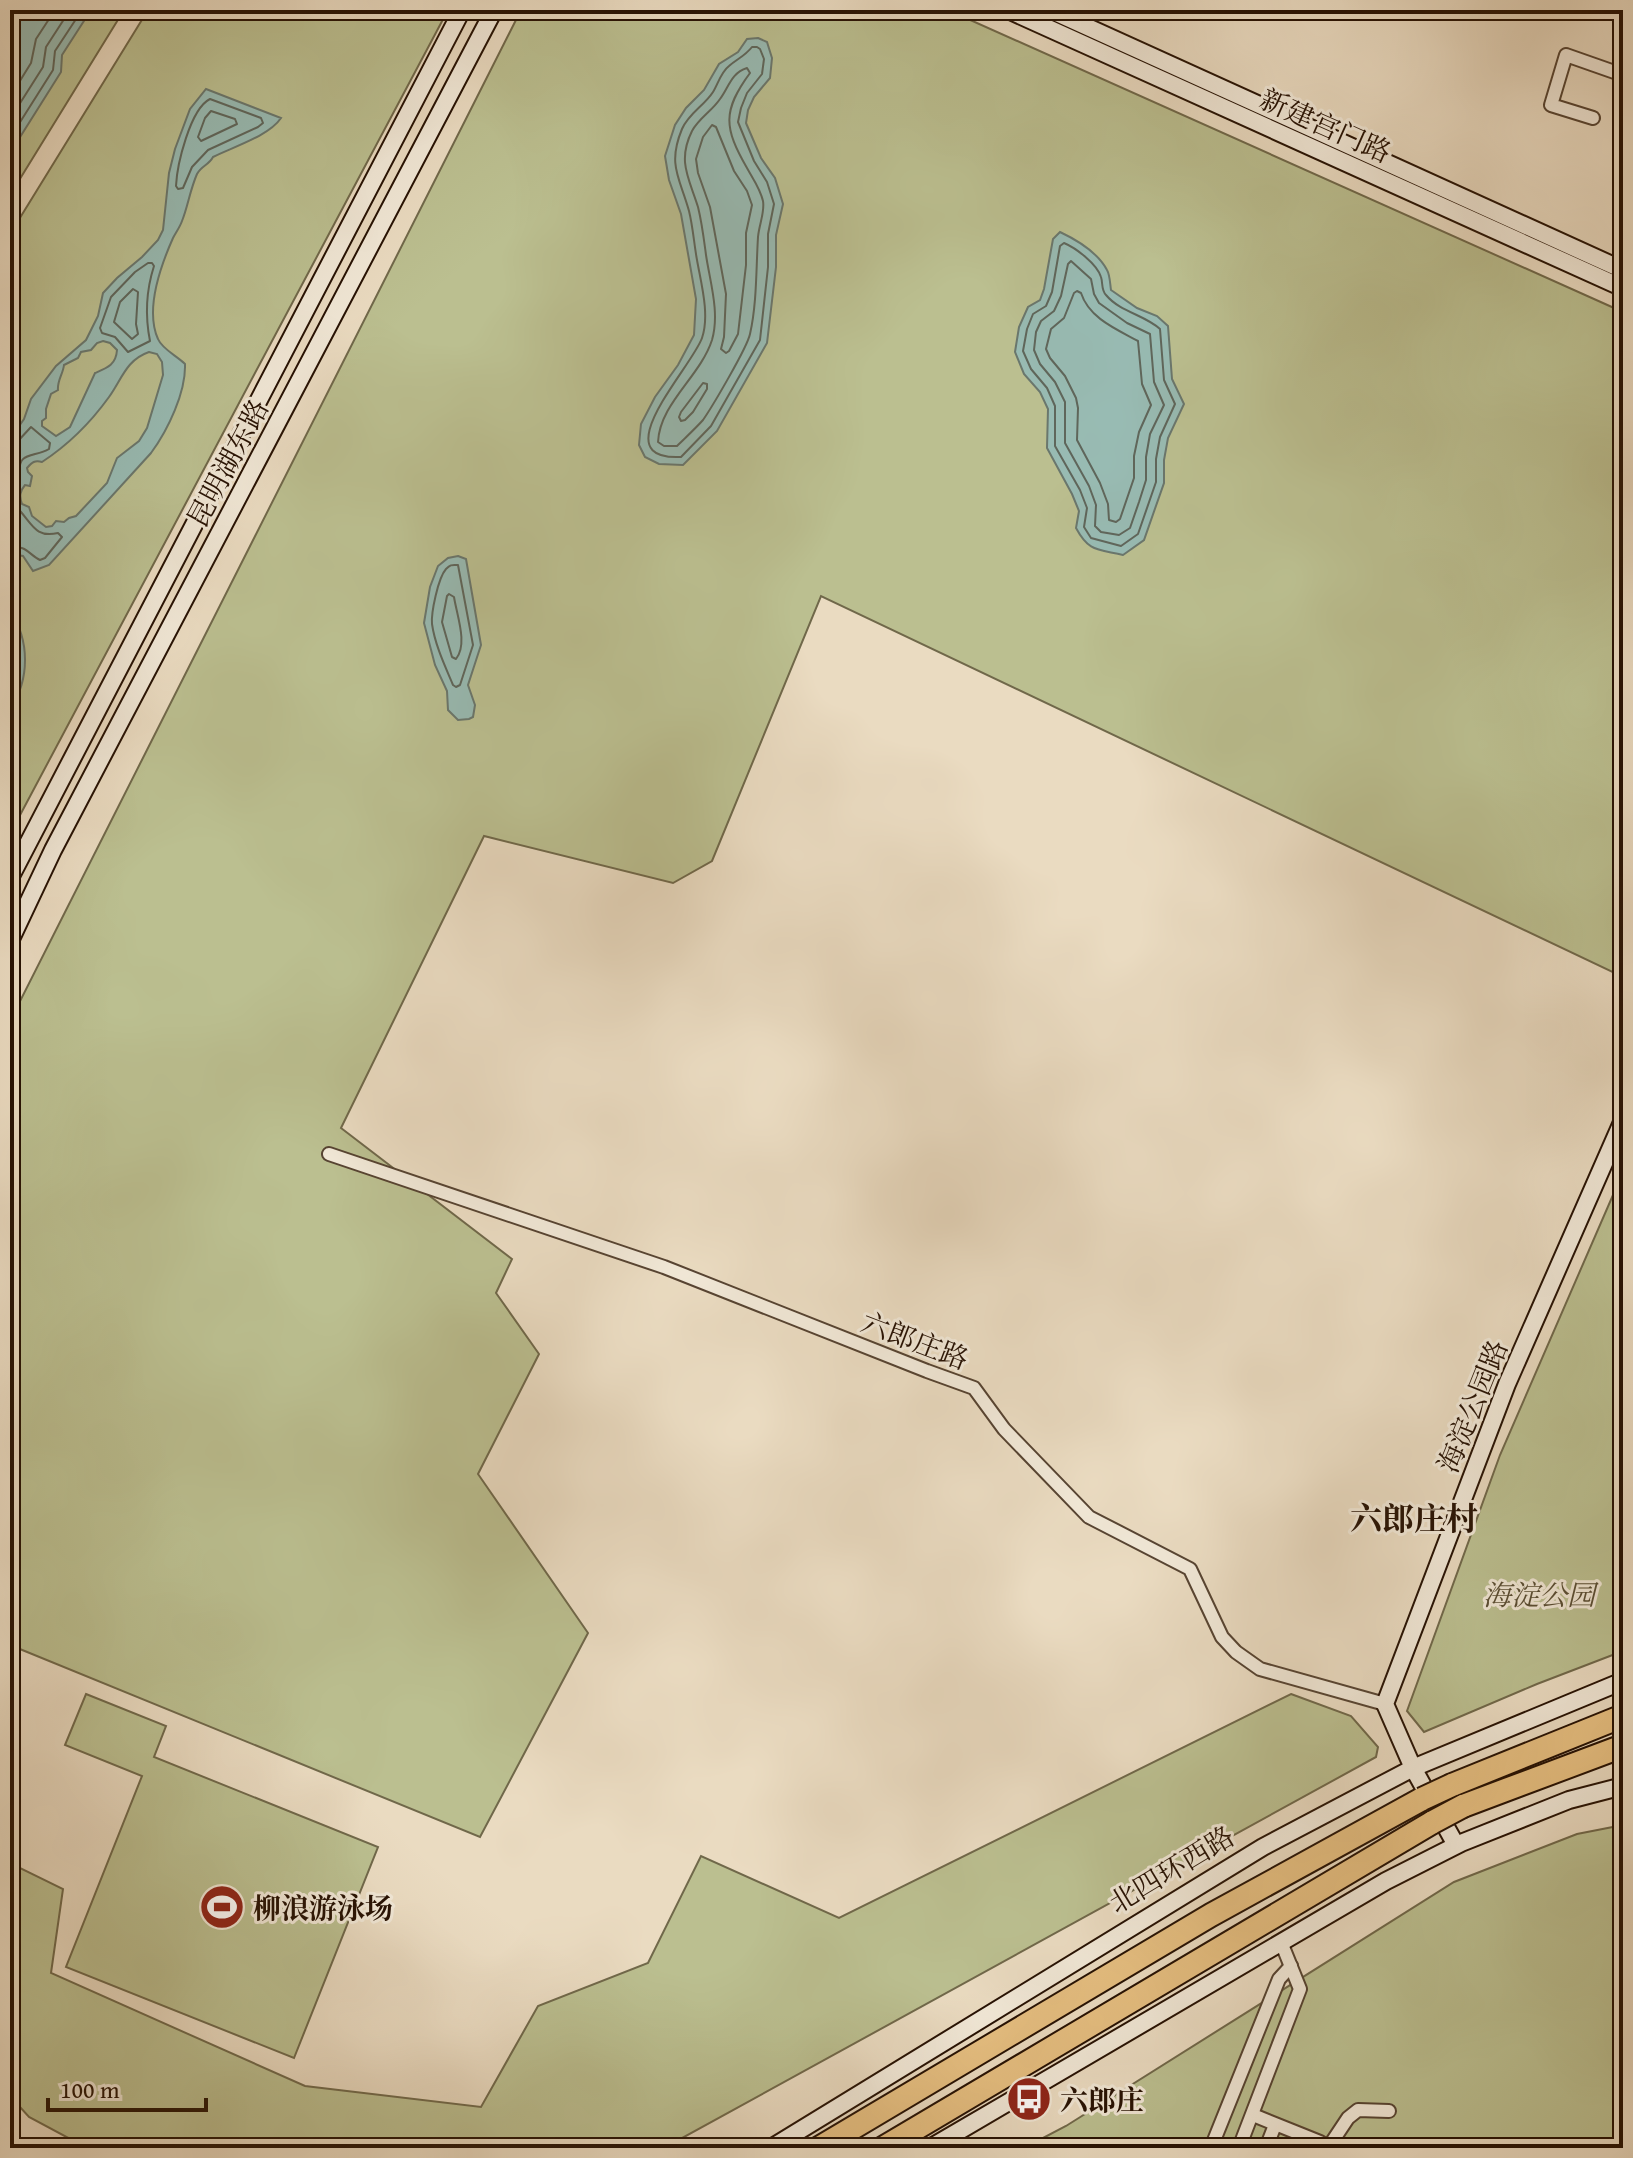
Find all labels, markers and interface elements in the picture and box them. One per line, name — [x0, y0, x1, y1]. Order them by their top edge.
street label: 新建宫门路 — [1254, 78, 1398, 172]
street label: 昆明湖东路 — [176, 392, 278, 534]
street label: 六郎庄路 — [855, 1301, 975, 1379]
street label: 海淀公园路 — [1427, 1333, 1517, 1479]
district label: 六郎庄村 — [1350, 1495, 1478, 1542]
park label: 海淀公园 — [1483, 1574, 1599, 1615]
street label: 北四环西路 — [1100, 1815, 1242, 1923]
sports icon: 柳浪游泳场 — [198, 1883, 246, 1931]
place label: 柳浪游泳场 — [253, 1887, 393, 1928]
scale bar — [48, 2062, 206, 2112]
text: 100 m — [60, 2072, 120, 2107]
bus stop icon: 六郎庄 — [1005, 2075, 1053, 2123]
place label: 六郎庄 — [1060, 2079, 1144, 2120]

